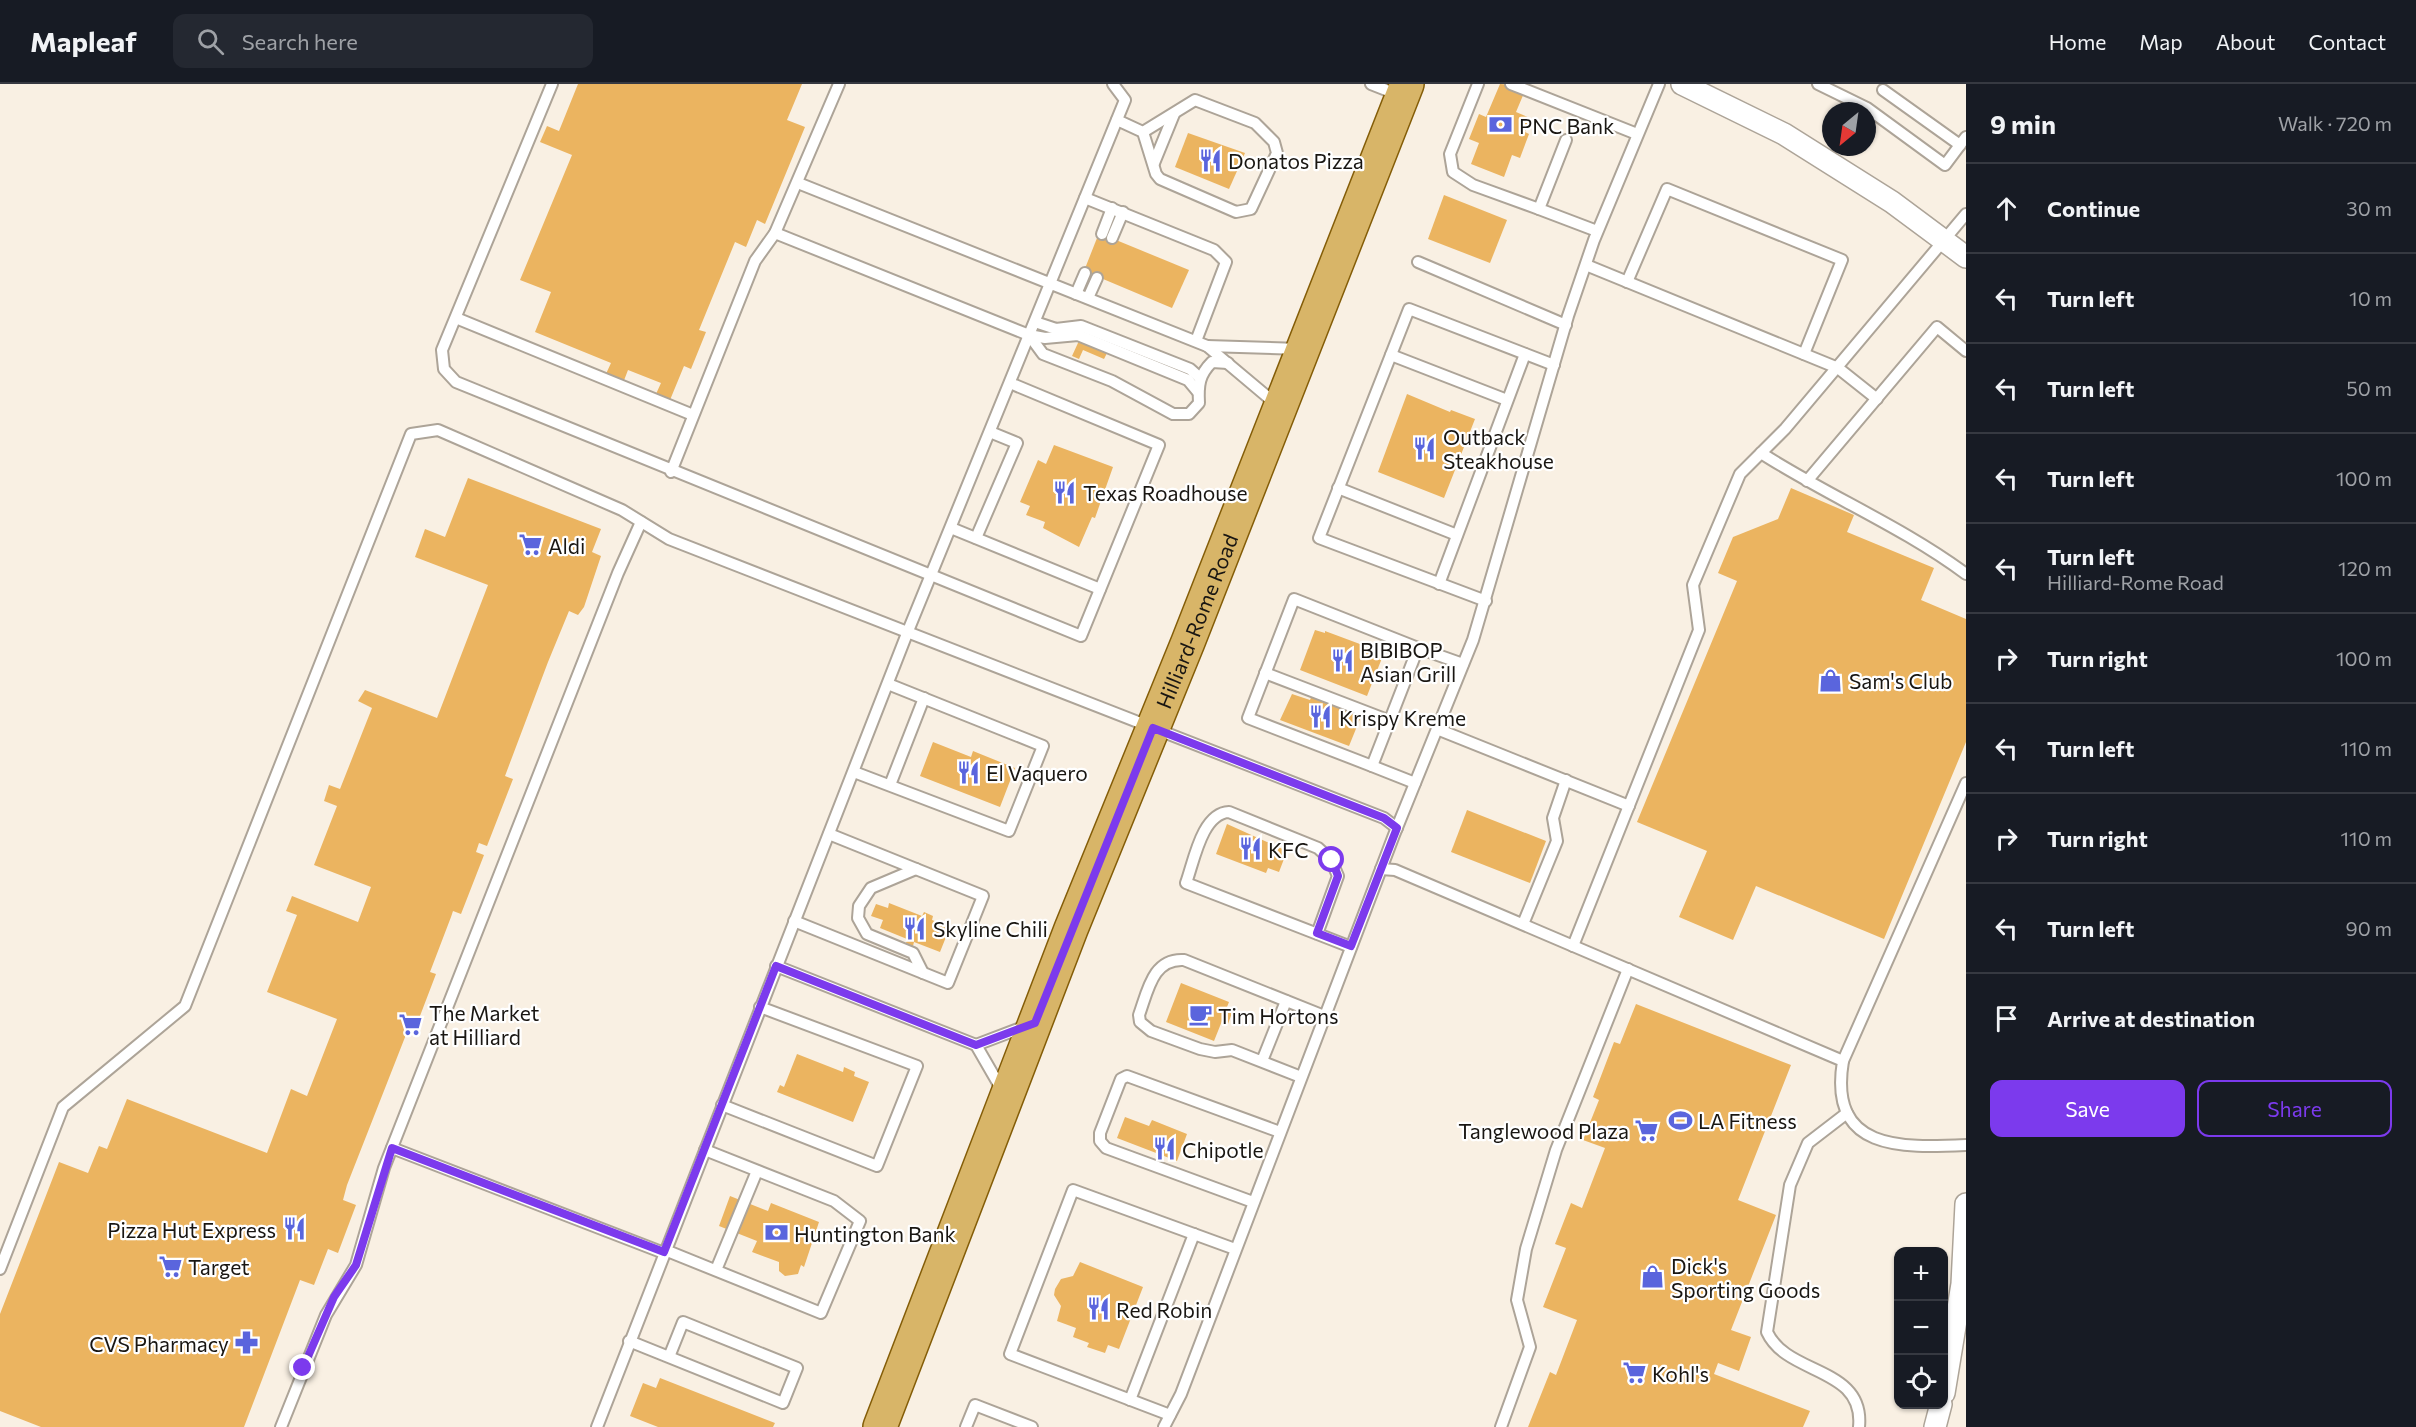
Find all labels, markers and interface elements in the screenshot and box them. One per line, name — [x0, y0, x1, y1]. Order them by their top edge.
search box — [173, 14, 593, 68]
text: Mapleaf — [30, 24, 137, 58]
icon: search — [194, 25, 227, 58]
text: Search here — [242, 28, 358, 55]
text: Home — [2049, 29, 2106, 54]
text: Map — [2139, 29, 2183, 54]
text: About — [2216, 29, 2275, 54]
text: Contact — [2308, 29, 2386, 54]
north arrow — [1822, 102, 1876, 156]
text: 9 min — [1990, 108, 2056, 139]
text: Walk · 720 m — [2278, 111, 2392, 135]
bank icon: PNC Bank — [1488, 112, 1514, 138]
place label: PNC Bank — [1519, 113, 1614, 138]
restaurant icon: Donatos Pizza — [1197, 147, 1223, 173]
place label: Donatos Pizza — [1228, 148, 1364, 173]
icon: ahead — [1990, 192, 2023, 225]
text: Continue — [2047, 195, 2140, 222]
text: 30 m — [2346, 196, 2392, 220]
icon: left — [1990, 282, 2023, 315]
text: Turn left — [2047, 285, 2134, 312]
text: 10 m — [2349, 286, 2392, 310]
icon: left — [1990, 372, 2023, 405]
text: Turn left — [2047, 375, 2134, 402]
text: 50 m — [2346, 376, 2392, 400]
place label: Outback Steakhouse — [1443, 424, 1554, 473]
restaurant icon: Outback Steakhouse — [1412, 435, 1438, 461]
icon: left — [1990, 462, 2023, 495]
text: Turn left — [2047, 465, 2134, 492]
text: 100 m — [2336, 466, 2392, 490]
restaurant icon: Texas Roadhouse — [1052, 479, 1078, 505]
place label: Texas Roadhouse — [1083, 480, 1248, 505]
street label: Hilliard-Rome Road — [1150, 530, 1242, 712]
supermarket icon: Aldi — [517, 532, 543, 558]
place label: Aldi — [548, 533, 585, 558]
text: Turn left — [2047, 543, 2134, 570]
icon: left — [1990, 552, 2023, 585]
text: 120 m — [2338, 556, 2392, 580]
text: Hilliard-Rome Road — [2047, 570, 2224, 594]
place label: BIBIBOP Asian Grill — [1360, 637, 1456, 686]
icon: right — [1990, 642, 2023, 675]
text: Turn right — [2047, 645, 2148, 672]
text: 100 m — [2336, 646, 2392, 670]
restaurant icon: BIBIBOP Asian Grill — [1329, 648, 1355, 674]
shop icon: Sam's Club — [1818, 667, 1844, 693]
place label: Sam's Club — [1849, 668, 1952, 693]
restaurant icon: Krispy Kreme — [1308, 704, 1334, 730]
place label: Krispy Kreme — [1339, 705, 1466, 730]
icon: left — [1990, 732, 2023, 765]
text: Turn left — [2047, 735, 2134, 762]
text: 110 m — [2341, 736, 2392, 760]
restaurant icon: El Vaquero — [955, 759, 981, 785]
place label: El Vaquero — [986, 760, 1088, 785]
icon: right — [1990, 822, 2023, 855]
text: Turn right — [2047, 825, 2148, 852]
text: 110 m — [2341, 826, 2392, 850]
restaurant icon: KFC — [1237, 836, 1263, 862]
place label: KFC — [1268, 837, 1309, 862]
route start — [1318, 846, 1344, 872]
icon: left — [1990, 912, 2023, 945]
restaurant icon: Skyline Chili — [902, 915, 928, 941]
text: Turn left — [2047, 915, 2134, 942]
place label: Skyline Chili — [933, 916, 1048, 941]
text: 90 m — [2346, 916, 2392, 940]
place label: The Market at Hilliard — [429, 1000, 539, 1049]
cafe icon: Tim Hortons — [1187, 1002, 1213, 1028]
icon: arrive — [1990, 1002, 2023, 1035]
place label: Tim Hortons — [1218, 1003, 1338, 1028]
text: Arrive at destination — [2047, 1005, 2255, 1032]
supermarket icon: The Market at Hilliard — [398, 1011, 424, 1037]
button: Save — [1990, 1080, 2185, 1137]
button: Share — [2197, 1080, 2392, 1137]
sports icon: LA Fitness — [1667, 1107, 1693, 1133]
place label: LA Fitness — [1698, 1108, 1797, 1133]
supermarket icon: Tanglewood Plaza — [1634, 1117, 1660, 1143]
place label: Tanglewood Plaza — [1458, 1118, 1629, 1143]
restaurant icon: Chipotle — [1151, 1136, 1177, 1162]
place label: Chipotle — [1182, 1137, 1264, 1162]
restaurant icon: Pizza Hut Express — [281, 1216, 307, 1242]
place label: Pizza Hut Express — [107, 1217, 276, 1242]
bank icon: Huntington Bank — [763, 1220, 789, 1246]
place label: Huntington Bank — [794, 1221, 956, 1246]
map controls — [1894, 1247, 1948, 1409]
button: + — [1894, 1247, 1948, 1301]
supermarket icon: Target — [157, 1253, 183, 1279]
place label: Dick's Sporting Goods — [1671, 1253, 1820, 1302]
place label: Target — [188, 1254, 250, 1279]
shop icon: Dick's Sporting Goods — [1640, 1264, 1666, 1290]
restaurant icon: Red Robin — [1085, 1296, 1111, 1322]
place label: Red Robin — [1116, 1297, 1212, 1322]
button: − — [1894, 1301, 1948, 1355]
pharmacy icon: CVS Pharmacy — [234, 1330, 260, 1356]
place label: CVS Pharmacy — [89, 1331, 229, 1356]
route end — [289, 1354, 315, 1380]
button: locate — [1894, 1355, 1948, 1409]
supermarket icon: Kohl's — [1621, 1360, 1647, 1386]
place label: Kohl's — [1652, 1361, 1709, 1386]

